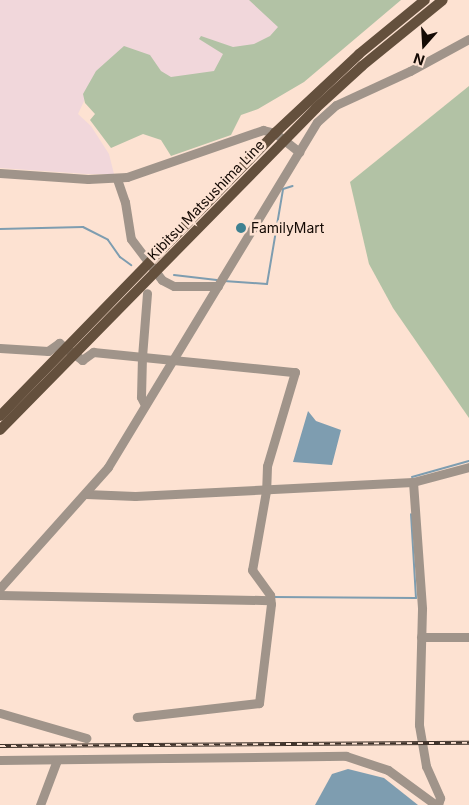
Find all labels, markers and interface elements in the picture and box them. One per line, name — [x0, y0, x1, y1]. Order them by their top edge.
north arrow — [399, 20, 449, 70]
text: N — [411, 50, 427, 69]
street label: Kibitsu Matsushima Line — [144, 136, 268, 264]
place label: FamilyMart — [251, 220, 324, 236]
marker: FamilyMart — [235, 222, 247, 234]

